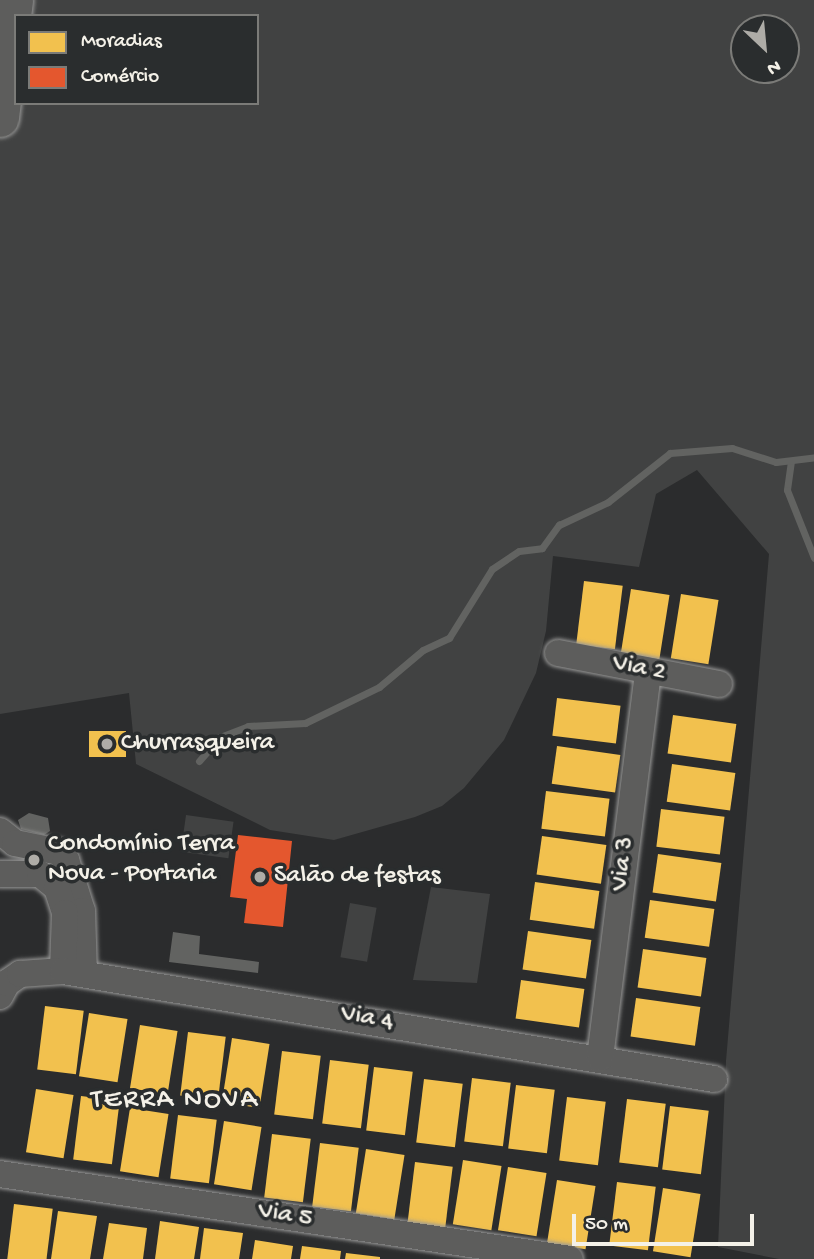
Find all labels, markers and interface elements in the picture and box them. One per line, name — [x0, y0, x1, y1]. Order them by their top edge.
legend — [14, 14, 259, 105]
north arrow — [730, 14, 800, 84]
text: Moradias — [81, 30, 162, 55]
text: N — [763, 53, 784, 80]
text: Comércio — [81, 65, 159, 90]
street label: Via 2 — [610, 649, 668, 689]
place label: Churrasqueira — [121, 728, 274, 760]
marker: Churrasqueira — [99, 736, 115, 752]
place label: Condomínio Terra Nova - Portaria — [48, 829, 235, 890]
street label: Via 3 — [605, 835, 643, 893]
marker: Condomínio Terra Nova - Portaria — [26, 852, 42, 868]
place label: Salão de festas — [274, 861, 441, 893]
marker: Salão de festas — [252, 869, 268, 885]
street label: Via 4 — [338, 999, 396, 1039]
district label: TERRA NOVA — [92, 1084, 258, 1118]
street label: Via 5 — [256, 1196, 314, 1236]
scale bar — [576, 1200, 758, 1244]
text: 50 m — [585, 1213, 628, 1238]

